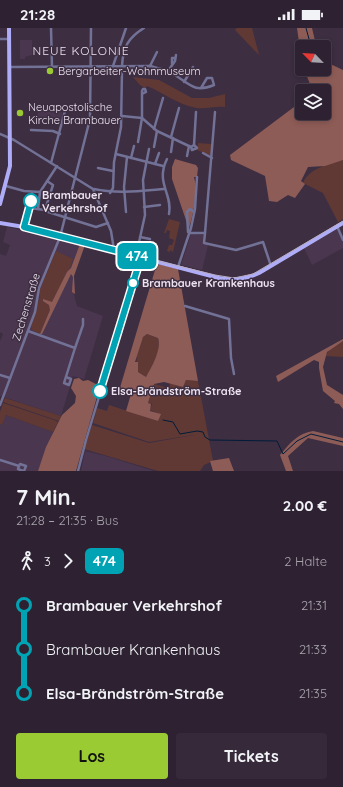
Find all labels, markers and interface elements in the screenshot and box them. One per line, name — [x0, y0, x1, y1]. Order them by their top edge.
text: 21:28 — [20, 5, 55, 24]
north arrow — [295, 40, 331, 76]
map controls — [295, 40, 331, 120]
district label: NEUE KOLONIE — [32, 43, 130, 58]
place label: Bergarbeiter-Wohnmuseum — [58, 64, 200, 78]
marker: Bergarbeiter-Wohnmuseum — [45, 66, 55, 76]
button: layers — [295, 84, 331, 120]
place label: Neuapostolische Kirche Brambauer — [28, 100, 122, 127]
marker: Neuapostolische Kirche Brambauer — [15, 108, 25, 118]
place label: Brambauer Verkehrshof — [42, 188, 108, 215]
marker: Brambauer Verkehrshof — [23, 193, 39, 209]
line badge: 474 — [114, 243, 160, 269]
text: 474 — [125, 247, 149, 265]
street label: Zechenstraße — [9, 271, 43, 343]
place label: Brambauer Krankenhaus — [142, 276, 275, 290]
marker: Brambauer Krankenhaus — [127, 277, 139, 289]
marker: Elsa-Brändström-Straße — [92, 383, 108, 399]
place label: Elsa-Brändström-Straße — [111, 384, 242, 398]
text: 7 Min. — [16, 483, 76, 511]
text: 2.00 € — [283, 496, 327, 515]
text: 21:28 – 21:35 · Bus — [16, 512, 118, 528]
icon: walk — [16, 550, 38, 572]
icon: forward — [57, 550, 79, 572]
text: 474 — [93, 552, 116, 570]
text: 3 — [44, 553, 51, 569]
text: 2 Halte — [284, 553, 327, 569]
text: Brambauer Verkehrshof — [46, 596, 222, 615]
text: 21:31 — [301, 597, 327, 613]
text: Brambauer Krankenhaus — [46, 640, 220, 659]
text: 21:33 — [299, 641, 327, 657]
text: Elsa-Brändström-Straße — [46, 684, 224, 703]
text: 21:35 — [299, 685, 327, 701]
button: Los — [16, 733, 168, 779]
button: Tickets — [176, 733, 327, 779]

